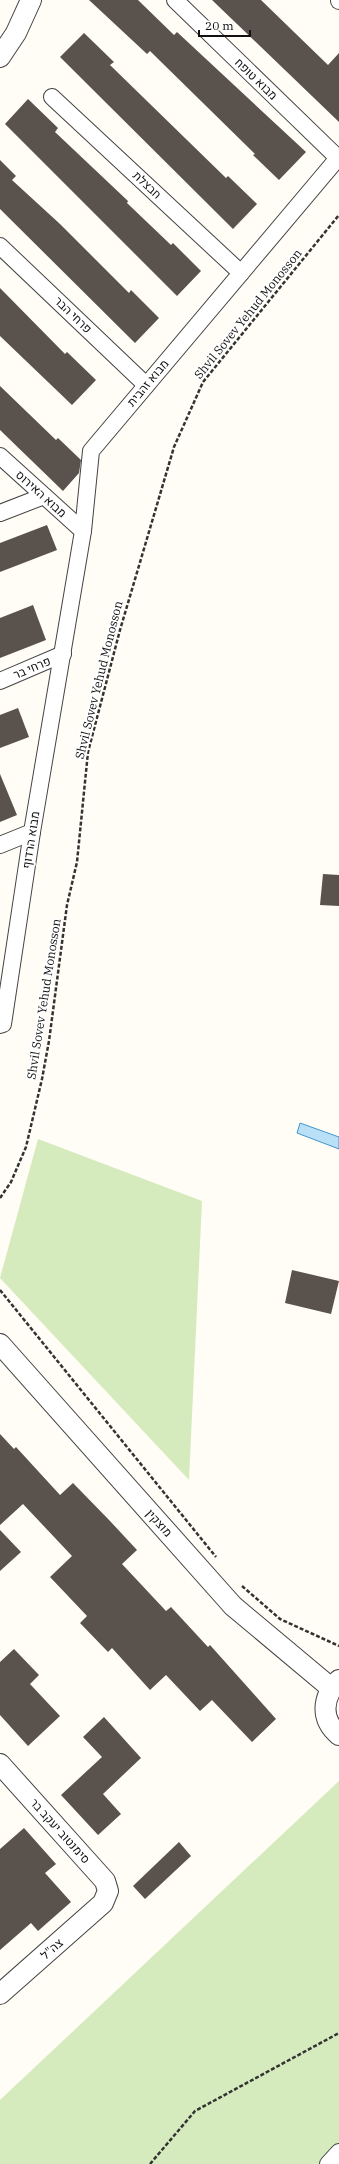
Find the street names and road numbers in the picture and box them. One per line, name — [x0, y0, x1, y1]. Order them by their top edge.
street label: מבוא טופח — [232, 55, 281, 103]
street label: חבצלת — [130, 168, 165, 202]
street label: Shvil Sovev Yehud Monosson — [191, 246, 305, 382]
street label: פרחי הבר — [51, 293, 95, 336]
street label: מבוא זהבית — [124, 356, 172, 409]
street label: מבוא האירוס — [13, 467, 70, 520]
street label: Shvil Sovev Yehud Monosson — [72, 599, 126, 761]
street label: פרחי בר — [11, 653, 53, 682]
street label: מבוא הרדוף — [19, 810, 42, 870]
street label: Shvil Sovev Yehud Monosson — [23, 917, 64, 1080]
street label: מוצקין — [143, 1506, 176, 1540]
street label: סימנטוב יעקב בר — [27, 1795, 94, 1866]
street label: צה"ל — [37, 1935, 66, 1962]

